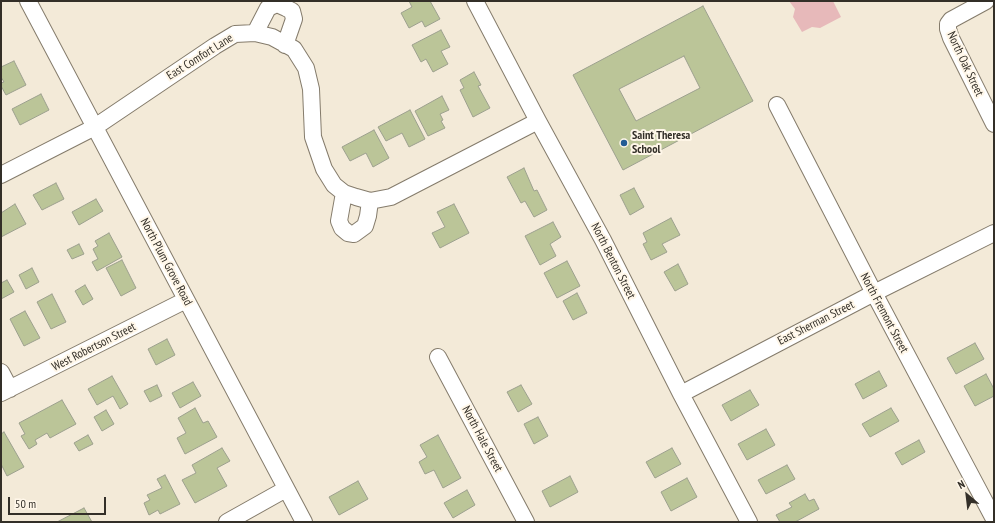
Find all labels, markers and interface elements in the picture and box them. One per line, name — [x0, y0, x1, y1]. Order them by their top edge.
street label: North Oak Street — [944, 29, 986, 99]
street label: East Comfort Lane — [164, 31, 236, 83]
place label: Saint Theresa School — [632, 129, 690, 157]
marker: Saint Theresa School — [619, 138, 629, 148]
street label: North Plum Grove Road — [137, 216, 195, 308]
street label: North Benton Street — [588, 221, 638, 301]
street label: North Fremont Street — [857, 271, 911, 355]
street label: East Sherman Street — [775, 298, 857, 348]
street label: West Robertson Street — [50, 320, 138, 374]
street label: North Hale Street — [459, 404, 505, 474]
north arrow — [947, 475, 987, 515]
text: N — [955, 477, 967, 492]
scale bar — [10, 489, 108, 515]
text: 50 m — [15, 496, 36, 511]

